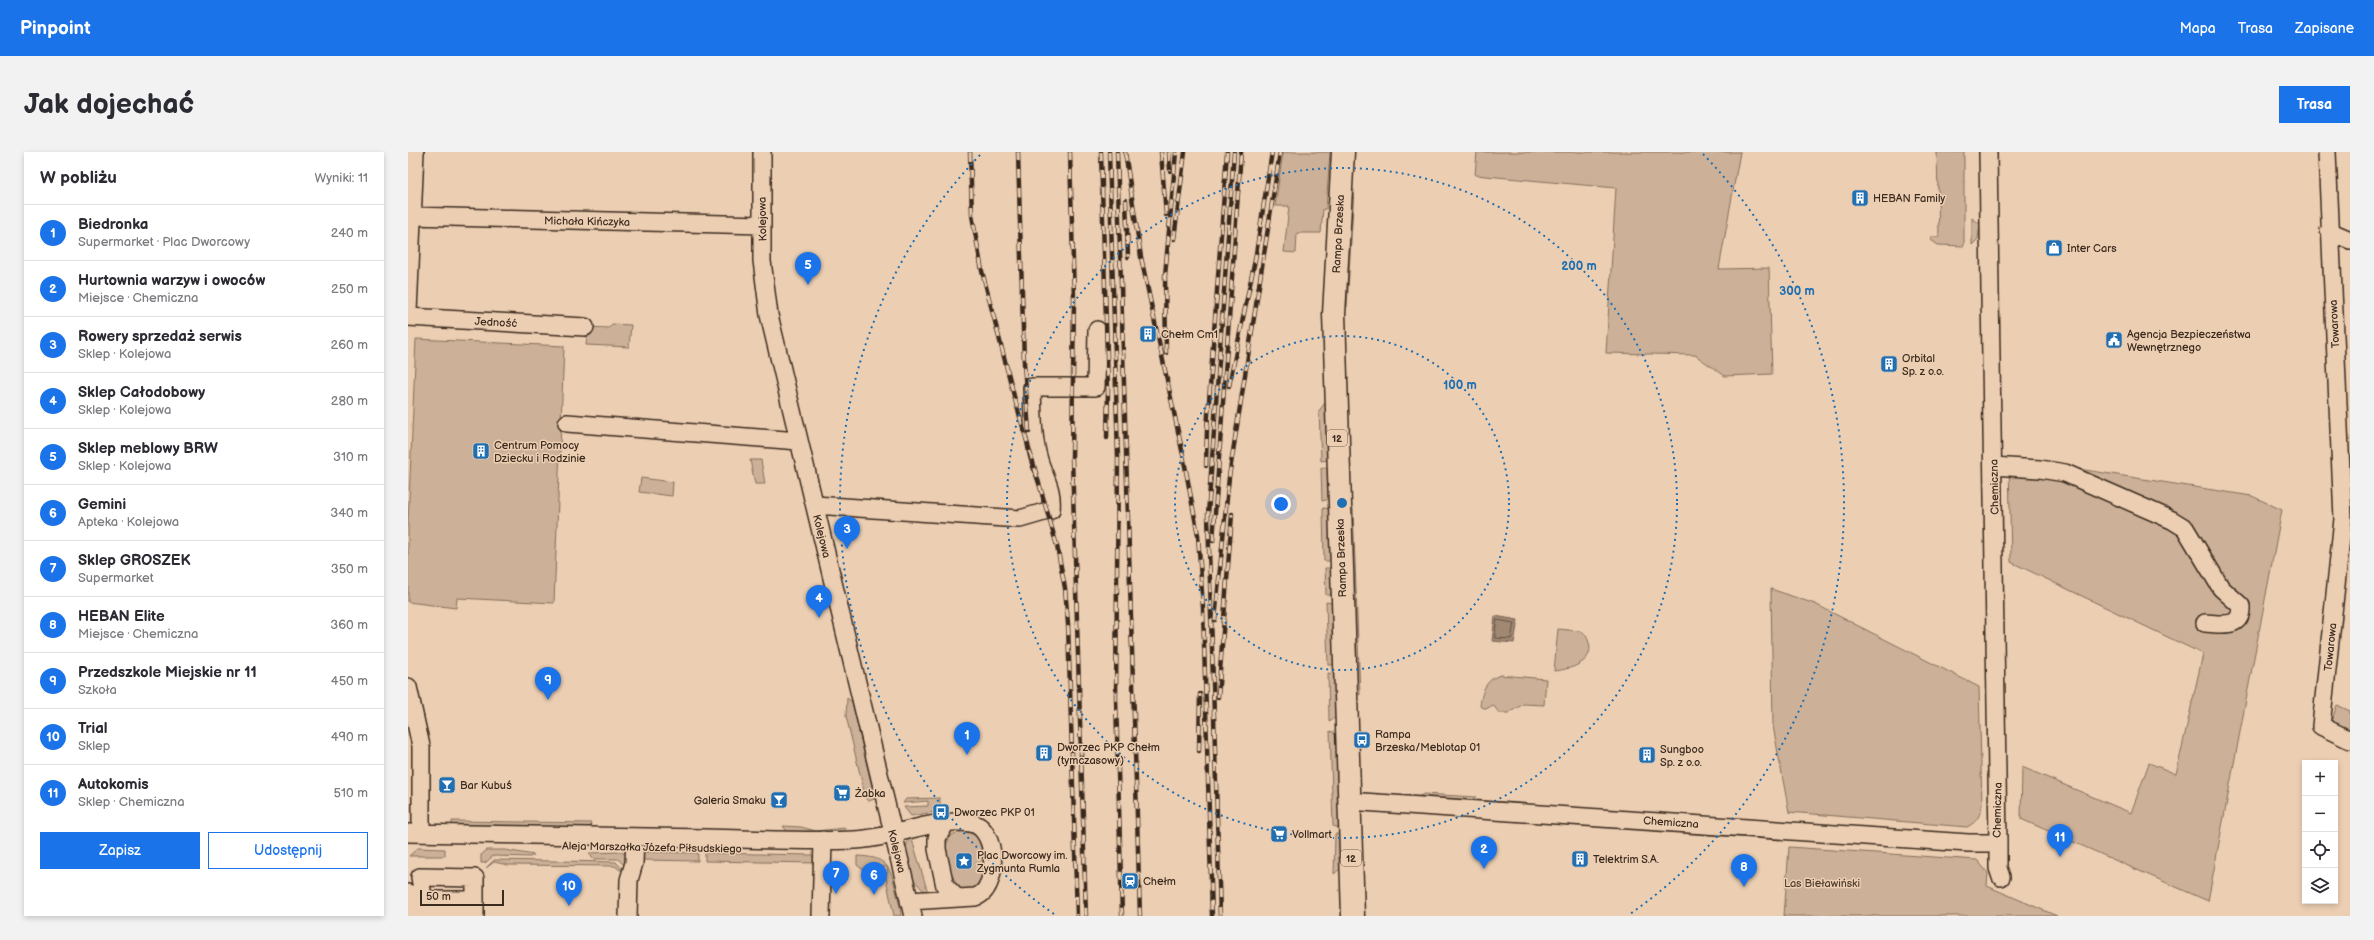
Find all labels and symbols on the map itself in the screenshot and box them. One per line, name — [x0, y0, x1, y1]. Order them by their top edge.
building icon: HEBAN Family — [1850, 188, 1870, 208]
place label: HEBAN Family — [1873, 192, 1945, 205]
street label: Rampa Brzeska — [1330, 194, 1347, 274]
street label: Kolejowa — [756, 197, 769, 241]
street label: Michała Kińczyka — [544, 214, 630, 229]
shop icon: Inter Cars — [2044, 238, 2064, 258]
place label: Inter Cars — [2067, 242, 2117, 255]
pin: 5 — [795, 252, 821, 285]
text: 200 m — [1561, 259, 1597, 274]
text: 300 m — [1779, 284, 1815, 299]
street label: Towarowa — [2327, 299, 2342, 349]
street label: Jedność — [474, 315, 518, 330]
building icon: Chełm Cm1 — [1138, 324, 1158, 344]
place label: Chełm Cm1 — [1161, 328, 1218, 341]
place label: Agencja Bezpieczeństwa Wewnętrznego — [2127, 328, 2251, 354]
public building icon: Agencja Bezpieczeństwa Wewnętrznego — [2104, 330, 2124, 350]
place label: Orbital Sp. z o.o. — [1902, 352, 1944, 378]
building icon: Orbital Sp. z o.o. — [1879, 354, 1899, 374]
text: 100 m — [1443, 378, 1477, 393]
road number: 12 — [1327, 430, 1347, 446]
place label: Centrum Pomocy Dziecku i Rodzinie — [494, 439, 586, 465]
building icon: Centrum Pomocy Dziecku i Rodzinie — [471, 441, 491, 461]
street label: Chemiczna — [1988, 459, 2001, 515]
your location — [1271, 494, 1291, 514]
centre of rings — [1335, 496, 1349, 510]
street label: Kolejowa — [810, 513, 833, 559]
pin: 3 — [834, 516, 860, 549]
street label: Rampa Brzeska — [1334, 518, 1349, 598]
pin: 4 — [806, 585, 832, 618]
street label: Towarowa — [2321, 622, 2340, 672]
pin: 9 — [535, 667, 561, 700]
pin: 1 — [954, 722, 980, 755]
place label: Rampa Brzeska/Meblotap 01 — [1375, 728, 1480, 754]
bus stop icon: Rampa Brzeska/Meblotap 01 — [1352, 730, 1372, 750]
place label: Dworzec PKP Chełm (tymczasowy) — [1057, 741, 1160, 767]
building icon: Dworzec PKP Chełm (tymczasowy) — [1034, 743, 1054, 763]
place label: Sungboo Sp. z o.o. — [1660, 743, 1704, 769]
building icon: Sungboo Sp. z o.o. — [1637, 745, 1657, 765]
bar icon: Bar Kubuś — [437, 775, 457, 795]
place label: Bar Kubuś — [460, 779, 512, 792]
street label: Chemiczna — [1991, 782, 2004, 838]
supermarket icon: Żabka — [832, 783, 852, 803]
place label: Żabka — [854, 787, 886, 800]
bar icon: Galeria Smaku — [769, 790, 789, 810]
place label: Galeria Smaku — [694, 794, 766, 807]
bus stop icon: Dworzec PKP 01 — [931, 802, 951, 822]
place label: Dworzec PKP 01 — [954, 806, 1035, 819]
street label: Chemiczna — [1643, 814, 1699, 831]
supermarket icon: Vollmart — [1269, 824, 1289, 844]
pin: 11 — [2047, 824, 2073, 857]
street label: Kolejowa — [885, 828, 908, 874]
place label: Vollmart — [1292, 828, 1333, 841]
pin: 2 — [1471, 836, 1497, 869]
street label: Aleja Marszałka Józefa Piłsudskiego — [562, 839, 742, 856]
place label: Plac Dworcowy im. Zygmunta Rumla — [976, 849, 1067, 875]
building icon: Telektrim S.A. — [1570, 849, 1590, 869]
road number: 12 — [1341, 850, 1361, 866]
place icon: Plac Dworcowy im. Zygmunta Rumla — [954, 851, 974, 871]
place label: Telektrim S.A. — [1593, 853, 1659, 866]
pin: 8 — [1731, 854, 1757, 887]
pin: 7 — [823, 861, 849, 894]
pin: 6 — [861, 862, 887, 895]
station icon: Chełm — [1120, 871, 1140, 891]
pin: 10 — [556, 873, 582, 906]
place label: Chełm — [1143, 875, 1176, 888]
park label: Las Bieławiński — [1784, 877, 1860, 890]
scale bar — [420, 888, 504, 907]

